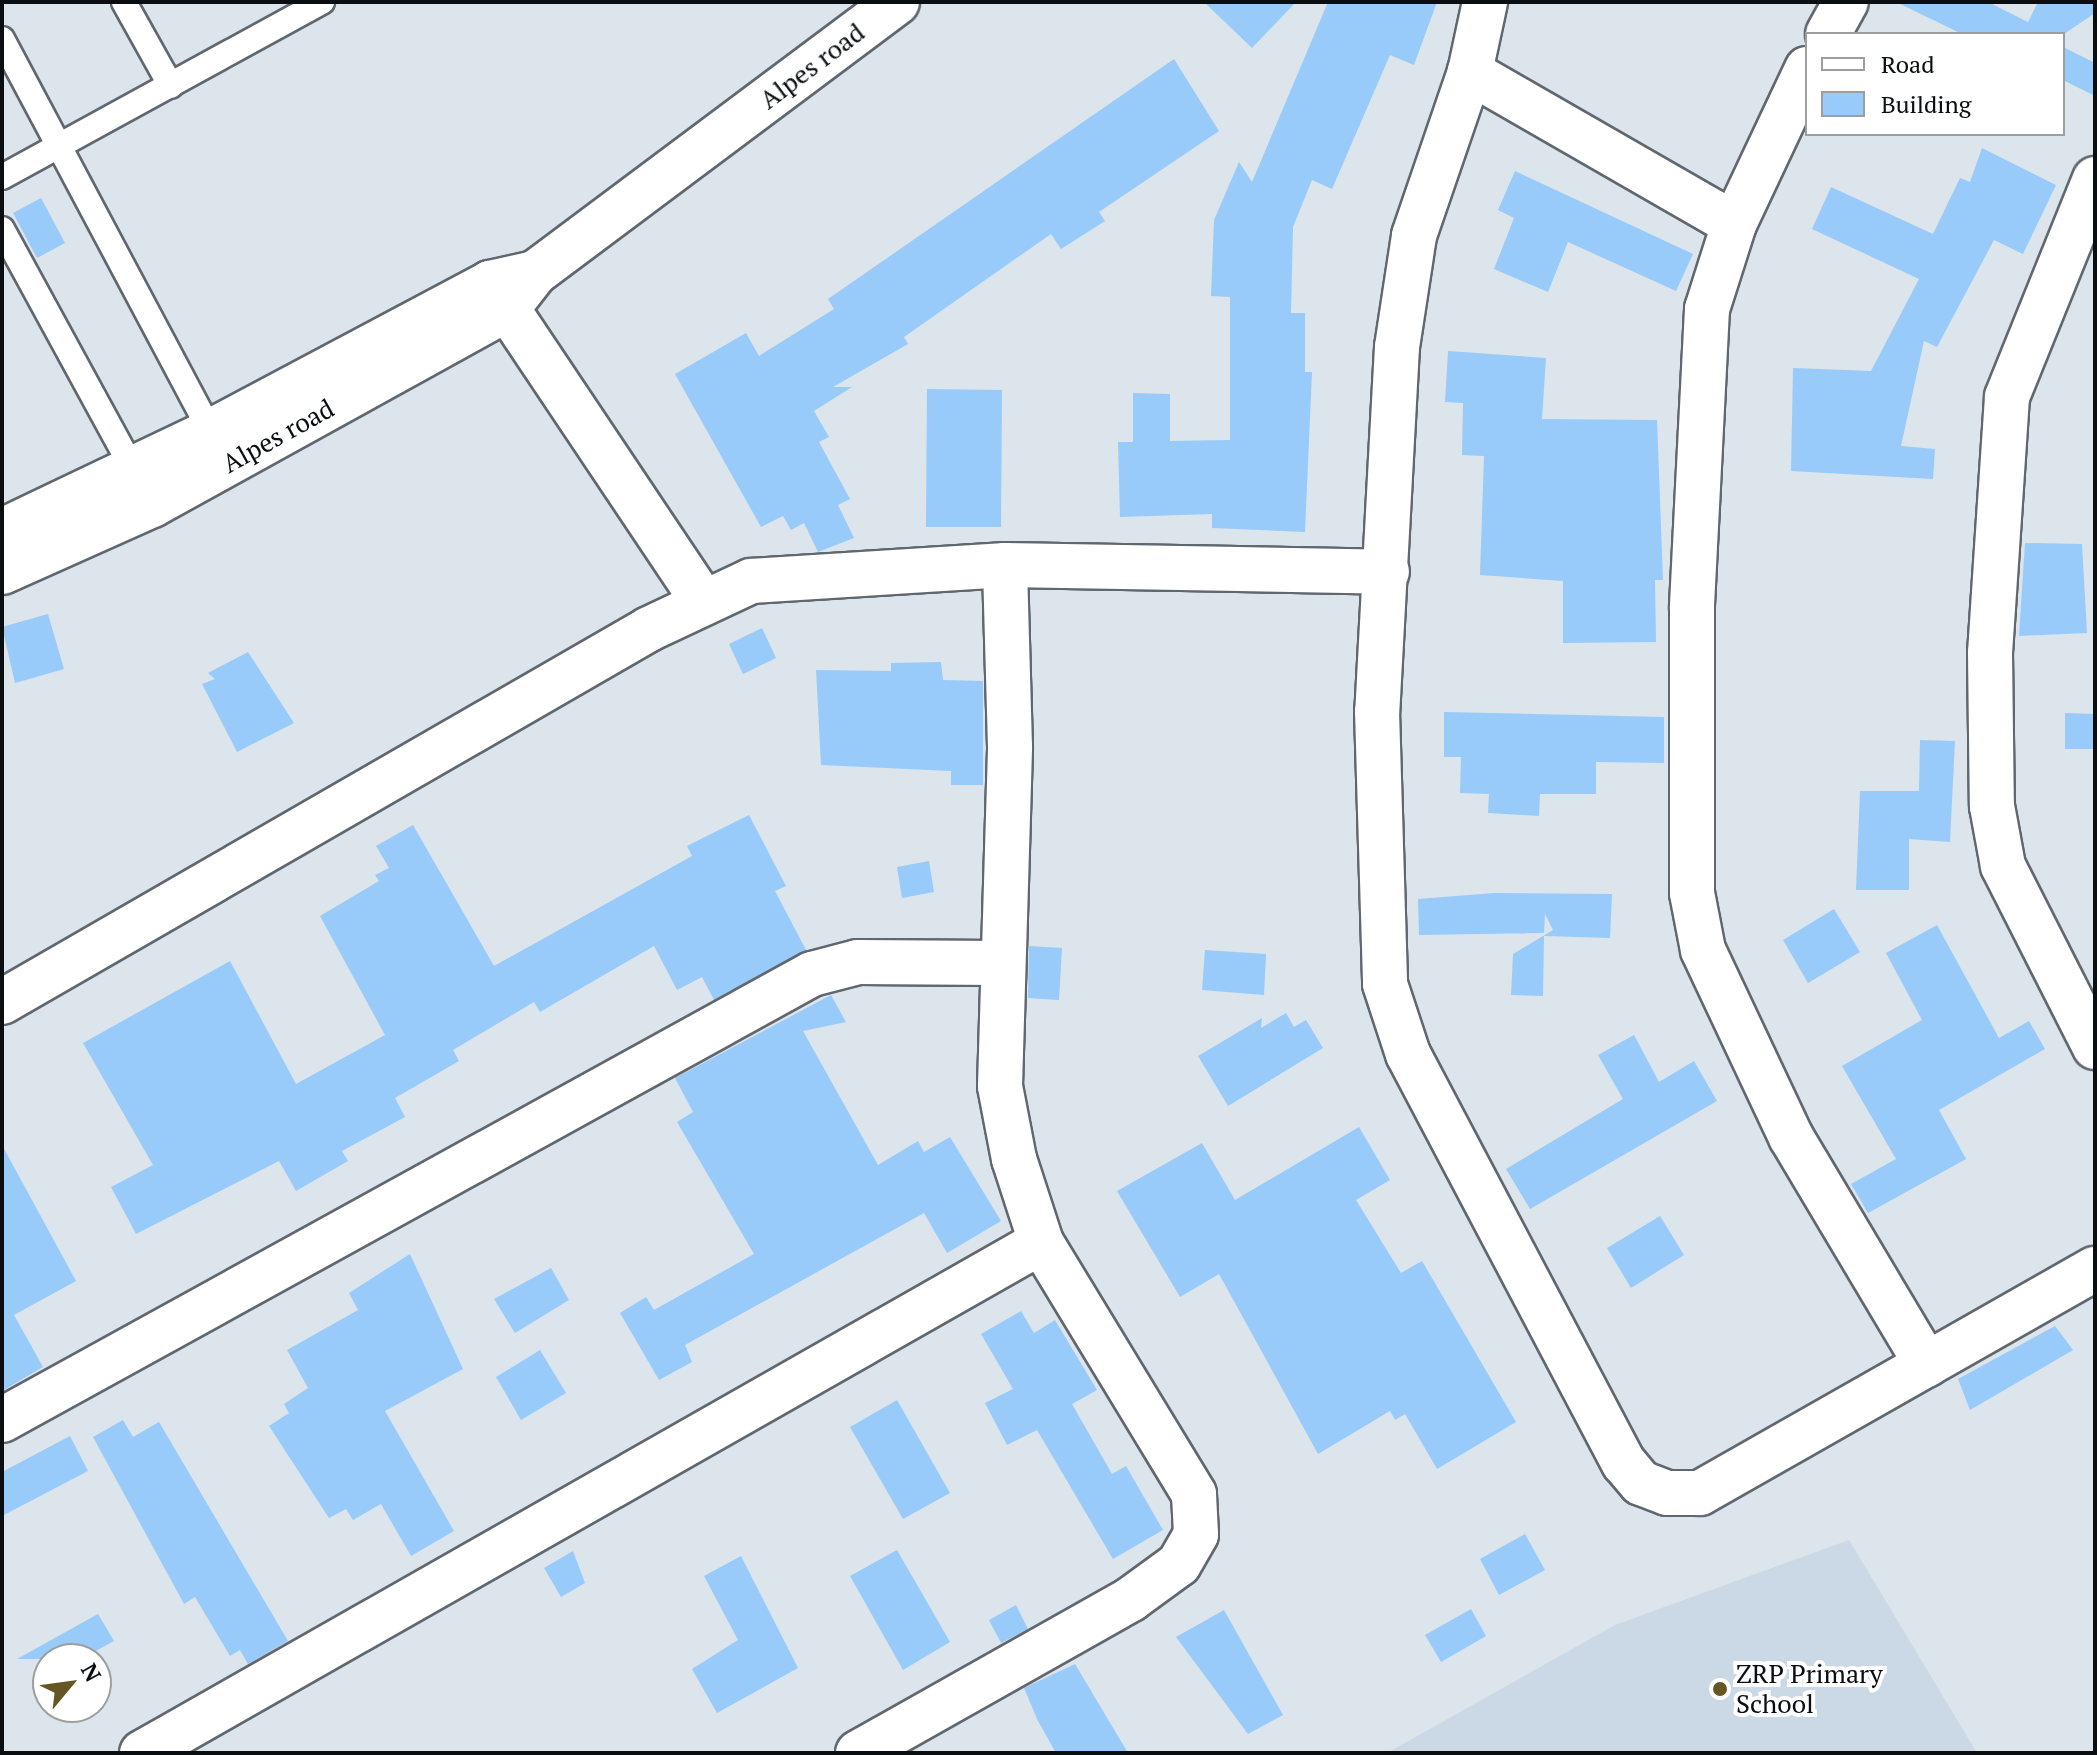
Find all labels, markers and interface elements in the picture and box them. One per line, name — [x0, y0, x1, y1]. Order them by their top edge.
street label: Alpes road — [754, 17, 870, 115]
legend — [1805, 32, 2065, 136]
text: Road — [1881, 48, 1935, 80]
text: Building — [1881, 88, 1971, 120]
street label: Alpes road — [217, 393, 339, 479]
north arrow — [32, 1643, 112, 1723]
text: N — [75, 1658, 108, 1686]
place label: ZRP Primary School — [1736, 1658, 1883, 1720]
marker: ZRP Primary School — [1711, 1680, 1729, 1698]

